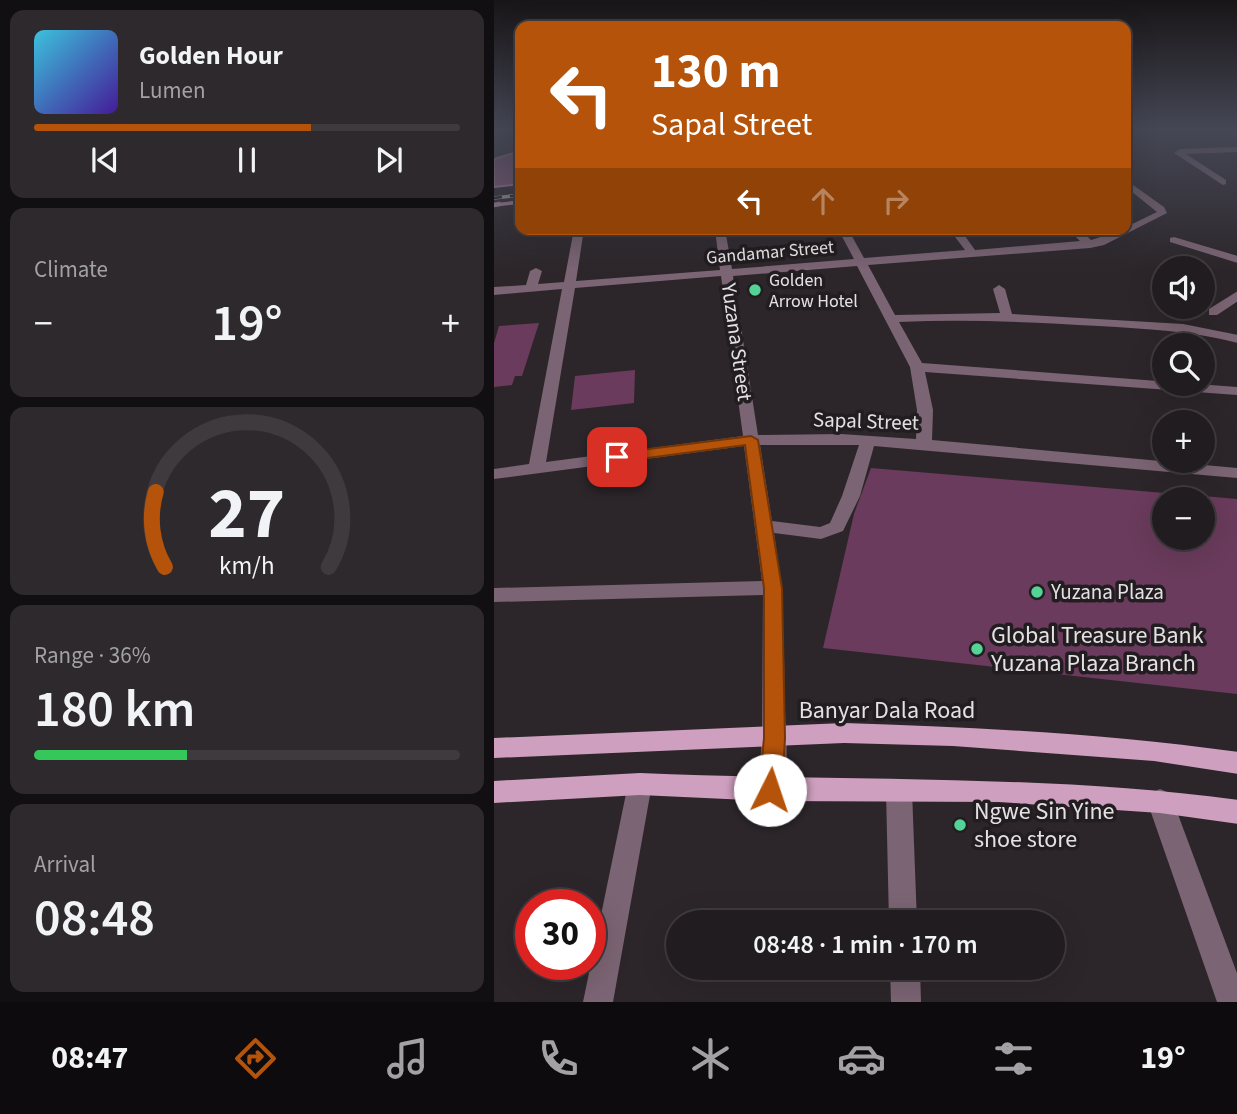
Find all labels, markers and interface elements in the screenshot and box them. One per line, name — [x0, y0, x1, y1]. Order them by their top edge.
text: Golden Hour — [139, 37, 283, 74]
text: 130 m — [651, 37, 780, 107]
icon: left — [536, 49, 627, 140]
text: Lumen — [139, 74, 206, 107]
text: Sapal Street — [651, 102, 812, 148]
icon: previous — [86, 141, 124, 179]
icon: pause — [228, 141, 266, 179]
icon: next — [370, 141, 408, 179]
icon: left — [731, 182, 769, 220]
icon: ahead — [804, 182, 842, 220]
icon: right — [877, 182, 915, 220]
street label: Gandamar Street — [705, 234, 835, 271]
text: Climate — [34, 253, 108, 286]
map controls — [1152, 256, 1215, 550]
button: sound — [1152, 256, 1215, 319]
place label: Golden Arrow Hotel — [769, 268, 858, 314]
street label: Yuzana Street — [714, 280, 760, 403]
marker: Golden Arrow Hotel — [747, 282, 763, 298]
text: 19° — [211, 287, 283, 361]
text: − — [34, 297, 53, 351]
text: + — [441, 297, 460, 351]
button: search — [1152, 333, 1215, 396]
street label: Sapal Street — [813, 404, 919, 438]
button: + — [1152, 410, 1215, 473]
pin — [587, 427, 647, 487]
icon: arrive — [598, 438, 636, 476]
text: 27 — [209, 462, 285, 566]
button: − — [1152, 487, 1215, 550]
text: km/h — [219, 548, 275, 584]
place label: Yuzana Plaza — [1050, 577, 1164, 607]
marker: Yuzana Plaza — [1029, 584, 1045, 600]
place label: Global Treasure Bank Yuzana Plaza Branch — [990, 618, 1204, 681]
text: Range · 36% — [34, 639, 151, 672]
marker: Global Treasure Bank Yuzana Plaza Branch — [969, 641, 985, 657]
text: 180 km — [34, 673, 195, 747]
street label: Banyar Dala Road — [799, 693, 975, 728]
position arrow — [733, 753, 807, 827]
place label: Ngwe Sin Yine shoe store — [974, 794, 1114, 857]
marker: Ngwe Sin Yine shoe store — [952, 817, 968, 833]
text: Arrival — [34, 848, 96, 881]
text: 08:48 — [34, 882, 155, 956]
speed limit sign: 30 — [515, 889, 606, 980]
text: 08:48 · 1 min · 170 m — [753, 926, 978, 963]
icon: directions — [231, 1034, 280, 1083]
icon: music — [383, 1034, 432, 1083]
icon: phone — [534, 1034, 583, 1083]
icon: climate — [686, 1034, 735, 1083]
icon: car — [837, 1034, 886, 1083]
icon: filters — [989, 1034, 1038, 1083]
text: 08:47 — [51, 1035, 128, 1081]
text: 19° — [1140, 1035, 1186, 1081]

